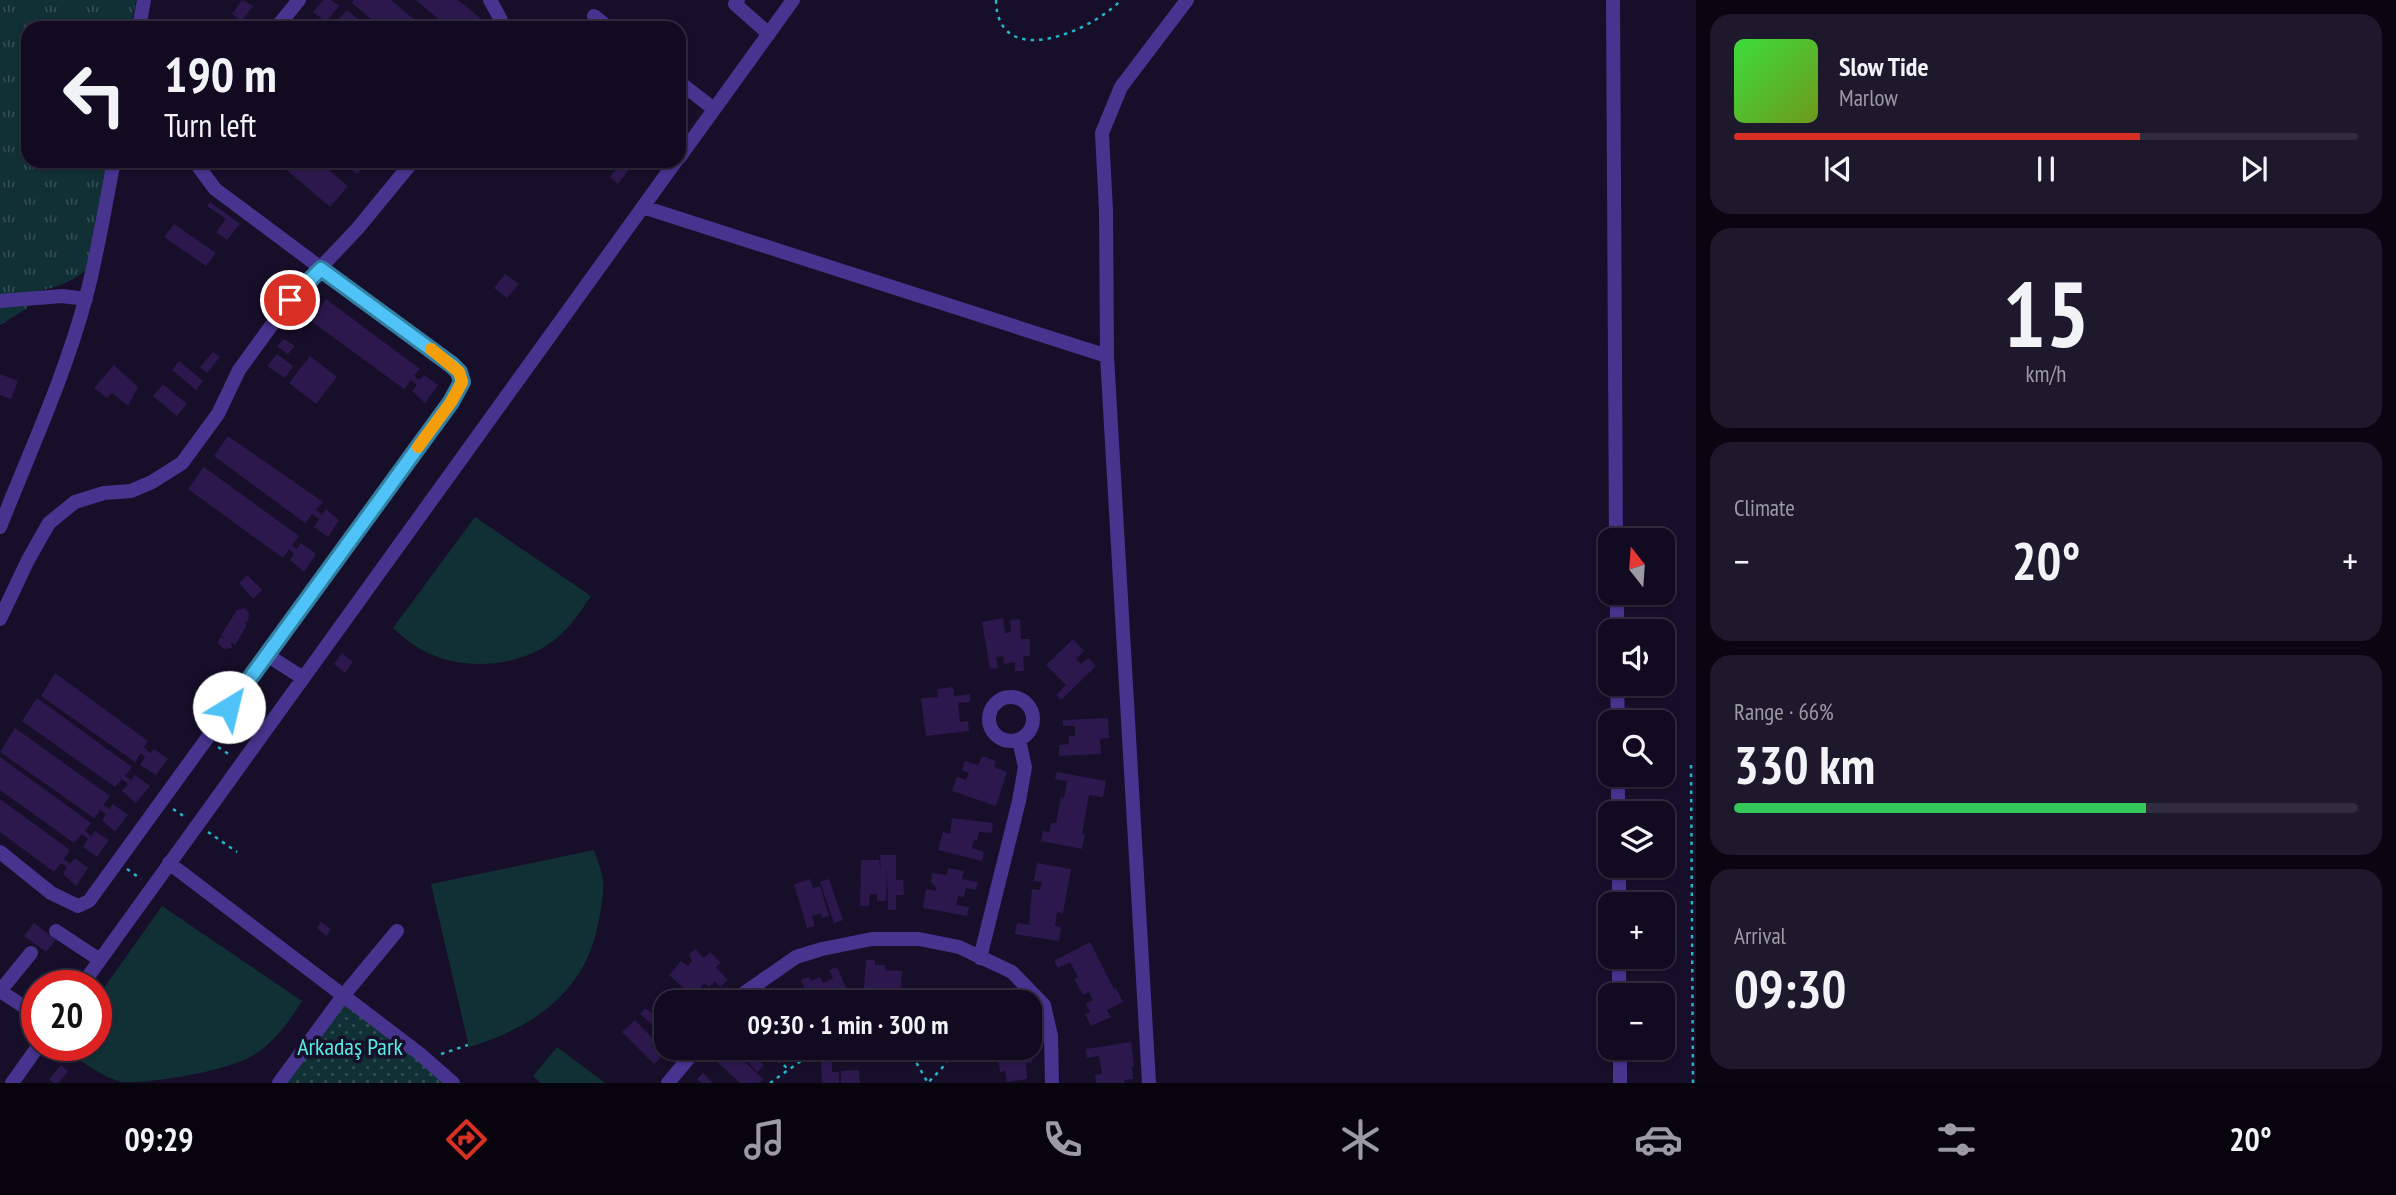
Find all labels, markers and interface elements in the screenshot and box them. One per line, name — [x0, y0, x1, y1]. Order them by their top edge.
text: 190 m — [164, 42, 277, 106]
icon: left — [49, 49, 140, 140]
text: Slow Tide — [1839, 50, 1929, 83]
text: Marlow — [1839, 83, 1898, 112]
text: Turn left — [164, 104, 256, 146]
icon: previous — [1819, 150, 1857, 188]
icon: pause — [2027, 150, 2065, 188]
icon: next — [2235, 150, 2273, 188]
text: 15 — [2003, 254, 2090, 372]
pin — [260, 270, 320, 330]
icon: arrive — [271, 281, 309, 319]
text: km/h — [2026, 359, 2066, 388]
text: Climate — [1734, 493, 1795, 522]
text: 20° — [2012, 527, 2080, 594]
north arrow — [1598, 528, 1675, 606]
map controls — [1598, 528, 1675, 1060]
text: − — [1734, 536, 1750, 585]
text: + — [2342, 536, 2358, 585]
button: sound — [1598, 619, 1675, 696]
position arrow — [192, 670, 266, 744]
text: Range · 66% — [1734, 697, 1834, 726]
button: search — [1598, 710, 1675, 787]
text: 330 km — [1734, 731, 1875, 798]
button: layers — [1598, 801, 1675, 878]
button: + — [1598, 892, 1675, 969]
text: Arrival — [1734, 921, 1786, 950]
text: 09:30 — [1734, 955, 1846, 1022]
speed limit sign: 20 — [21, 970, 112, 1061]
button: − — [1598, 983, 1675, 1060]
text: 09:30 · 1 min · 300 m — [748, 1008, 948, 1041]
park label: Arkadaş Park — [297, 1031, 404, 1062]
icon: directions — [442, 1115, 491, 1164]
icon: music — [740, 1115, 789, 1164]
icon: phone — [1038, 1115, 1087, 1164]
icon: climate — [1336, 1115, 1385, 1164]
icon: car — [1634, 1115, 1683, 1164]
icon: filters — [1932, 1115, 1981, 1164]
text: 09:29 — [124, 1118, 194, 1160]
text: 20° — [2229, 1118, 2272, 1160]

